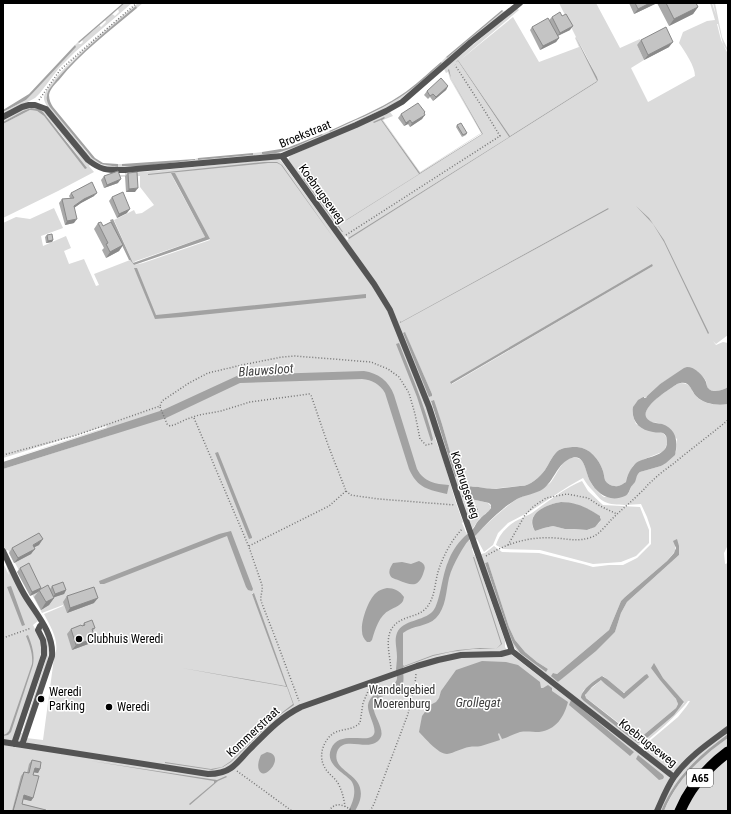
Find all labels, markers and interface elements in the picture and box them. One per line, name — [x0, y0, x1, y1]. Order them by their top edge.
street label: Broekstraat — [277, 117, 333, 151]
street label: Koebrugseweg — [296, 162, 348, 226]
water label: Blauwsloot — [238, 361, 294, 379]
street label: Koebrugseweg — [448, 450, 482, 520]
place label: Clubhuis Weredi — [87, 632, 163, 646]
marker: Clubhuis Weredi — [74, 634, 84, 644]
park label: Wandelgebied Moerenburg — [369, 683, 435, 711]
place label: Weredi Parking — [49, 685, 85, 713]
marker: Weredi Parking — [36, 694, 46, 704]
water label: Grollegat — [455, 695, 501, 710]
place label: Weredi — [117, 700, 149, 714]
marker: Weredi — [104, 702, 114, 712]
street label: Kommerstraat — [224, 704, 283, 760]
street label: Koebrugseweg — [616, 716, 680, 770]
road number: A65 — [687, 769, 713, 787]

